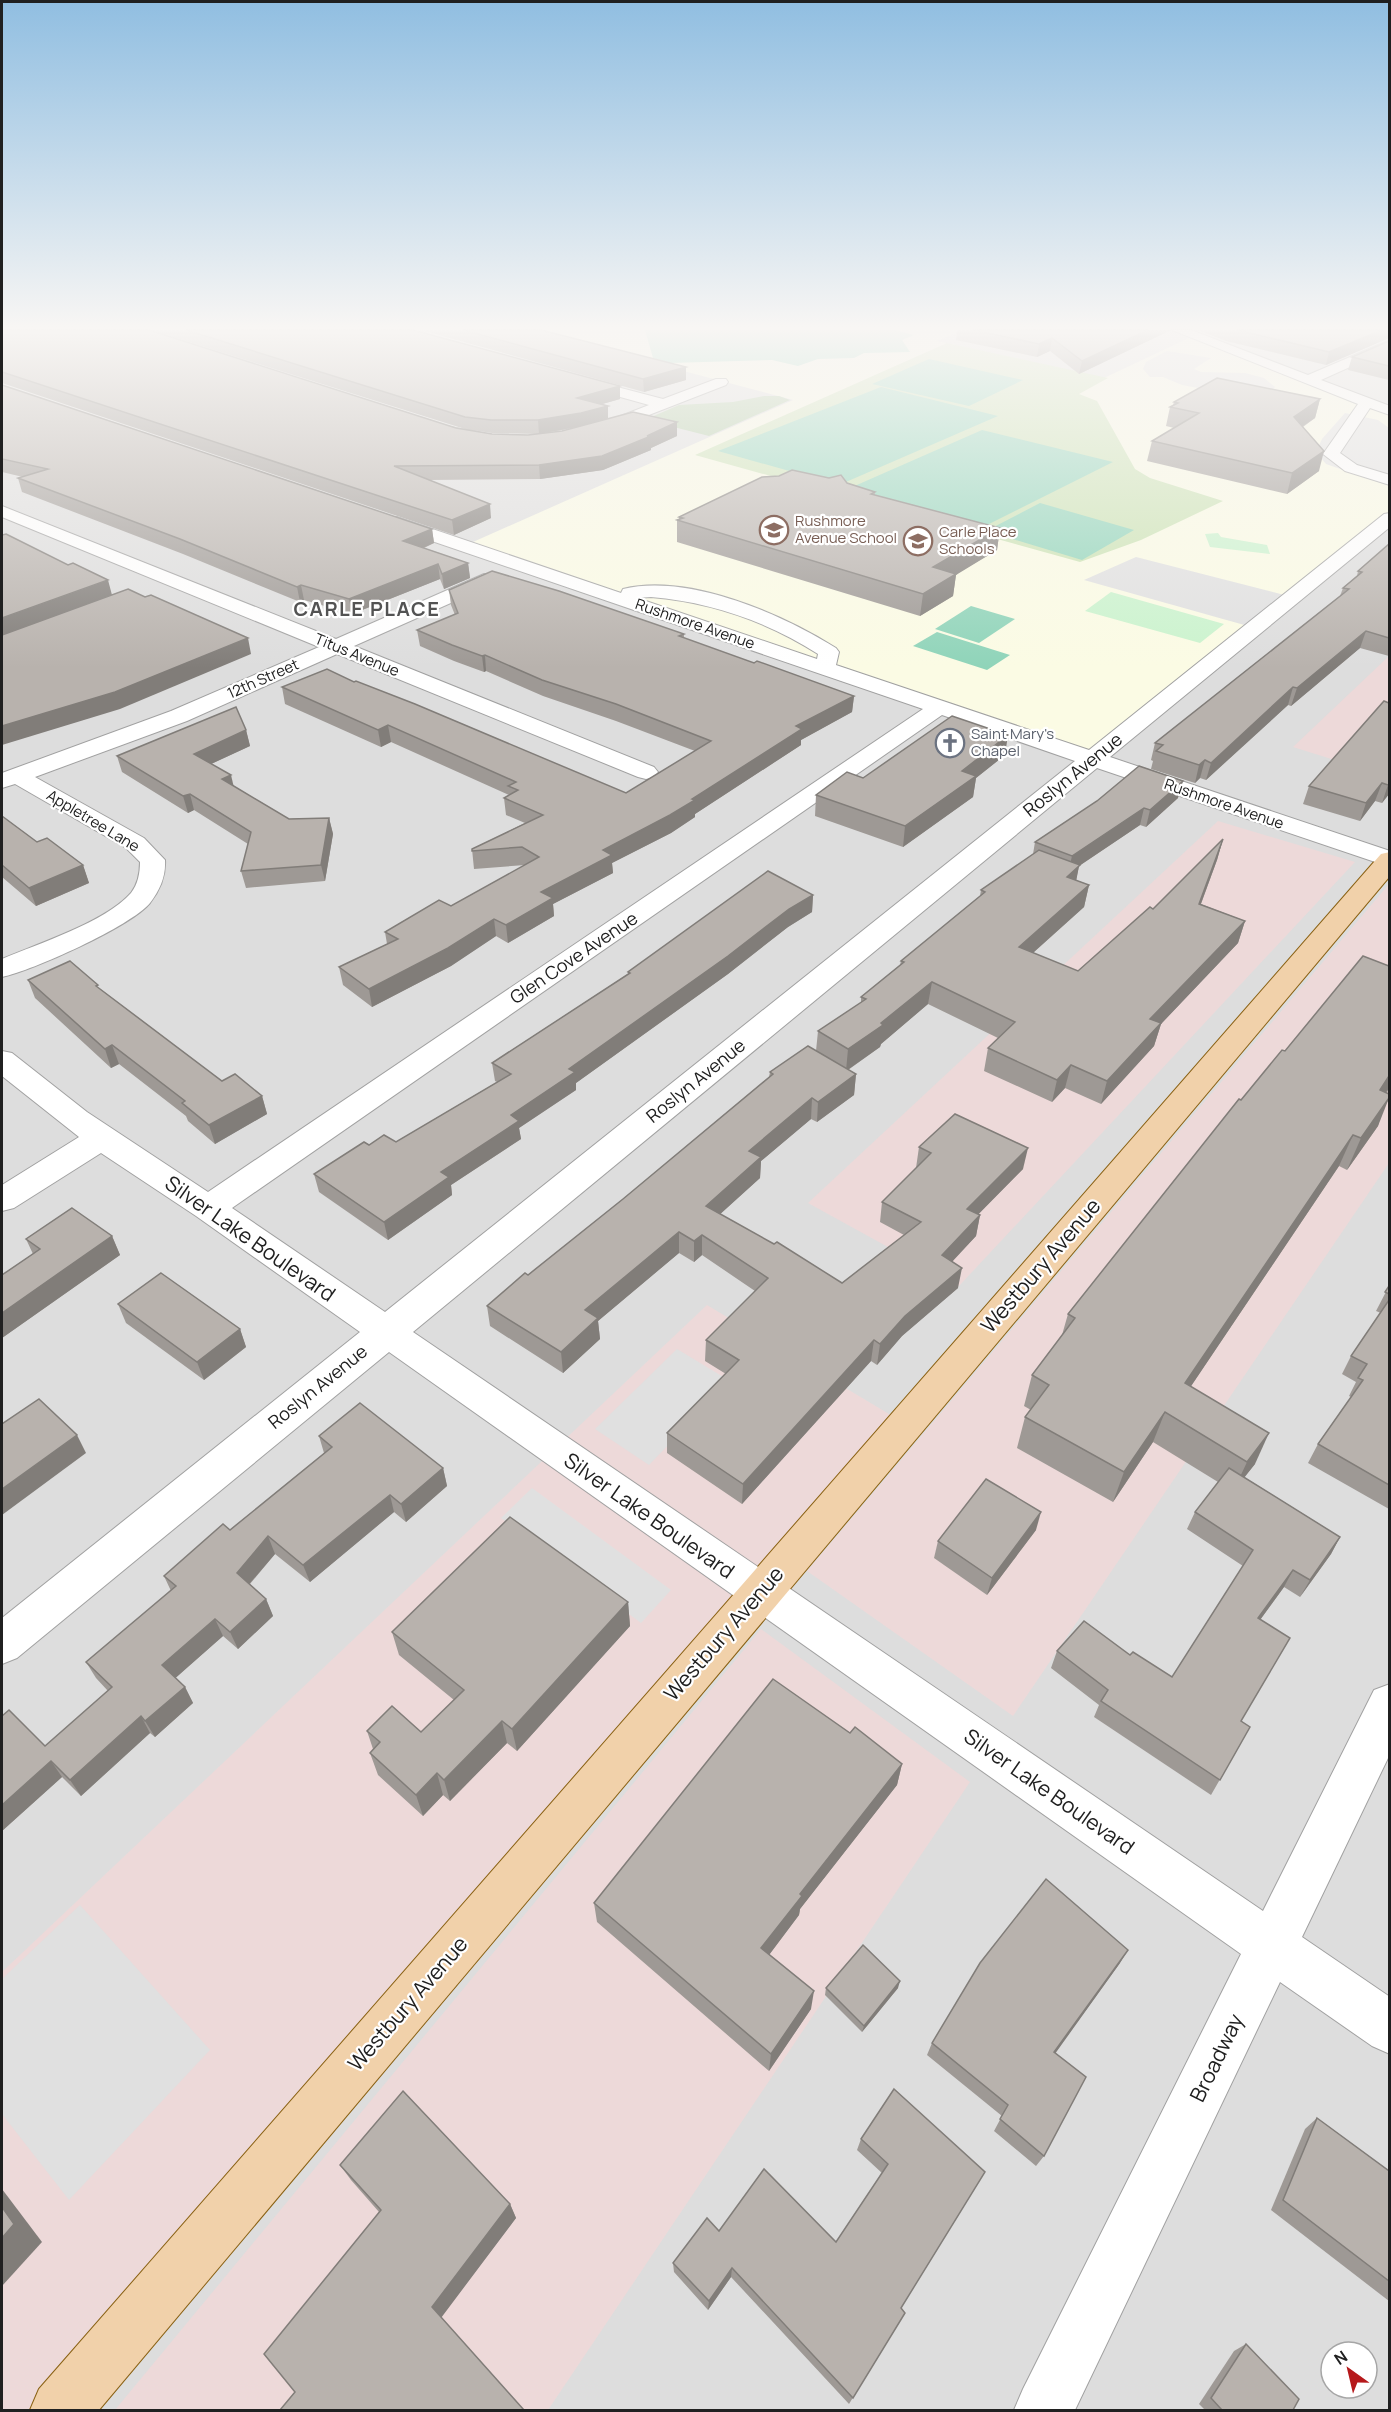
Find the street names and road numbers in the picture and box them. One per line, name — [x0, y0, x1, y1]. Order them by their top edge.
street label: Rushmore Avenue — [633, 593, 758, 654]
street label: Titus Avenue — [312, 628, 403, 681]
street label: 12th Street — [224, 653, 302, 704]
street label: Roslyn Avenue — [1018, 727, 1127, 822]
street label: Rushmore Avenue — [1162, 773, 1287, 834]
street label: Appletree Lane — [43, 785, 144, 857]
street label: Glen Cove Avenue — [505, 906, 642, 1009]
street label: Roslyn Avenue — [641, 1033, 750, 1128]
street label: Silver Lake Boulevard — [160, 1169, 341, 1308]
street label: Westbury Avenue — [974, 1192, 1106, 1339]
street label: Roslyn Avenue — [263, 1339, 372, 1434]
street label: Silver Lake Boulevard — [559, 1446, 740, 1585]
street label: Westbury Avenue — [657, 1560, 789, 1707]
street label: Silver Lake Boulevard — [959, 1722, 1140, 1861]
street label: Westbury Avenue — [341, 1930, 473, 2077]
street label: Broadway — [1183, 2009, 1249, 2106]

